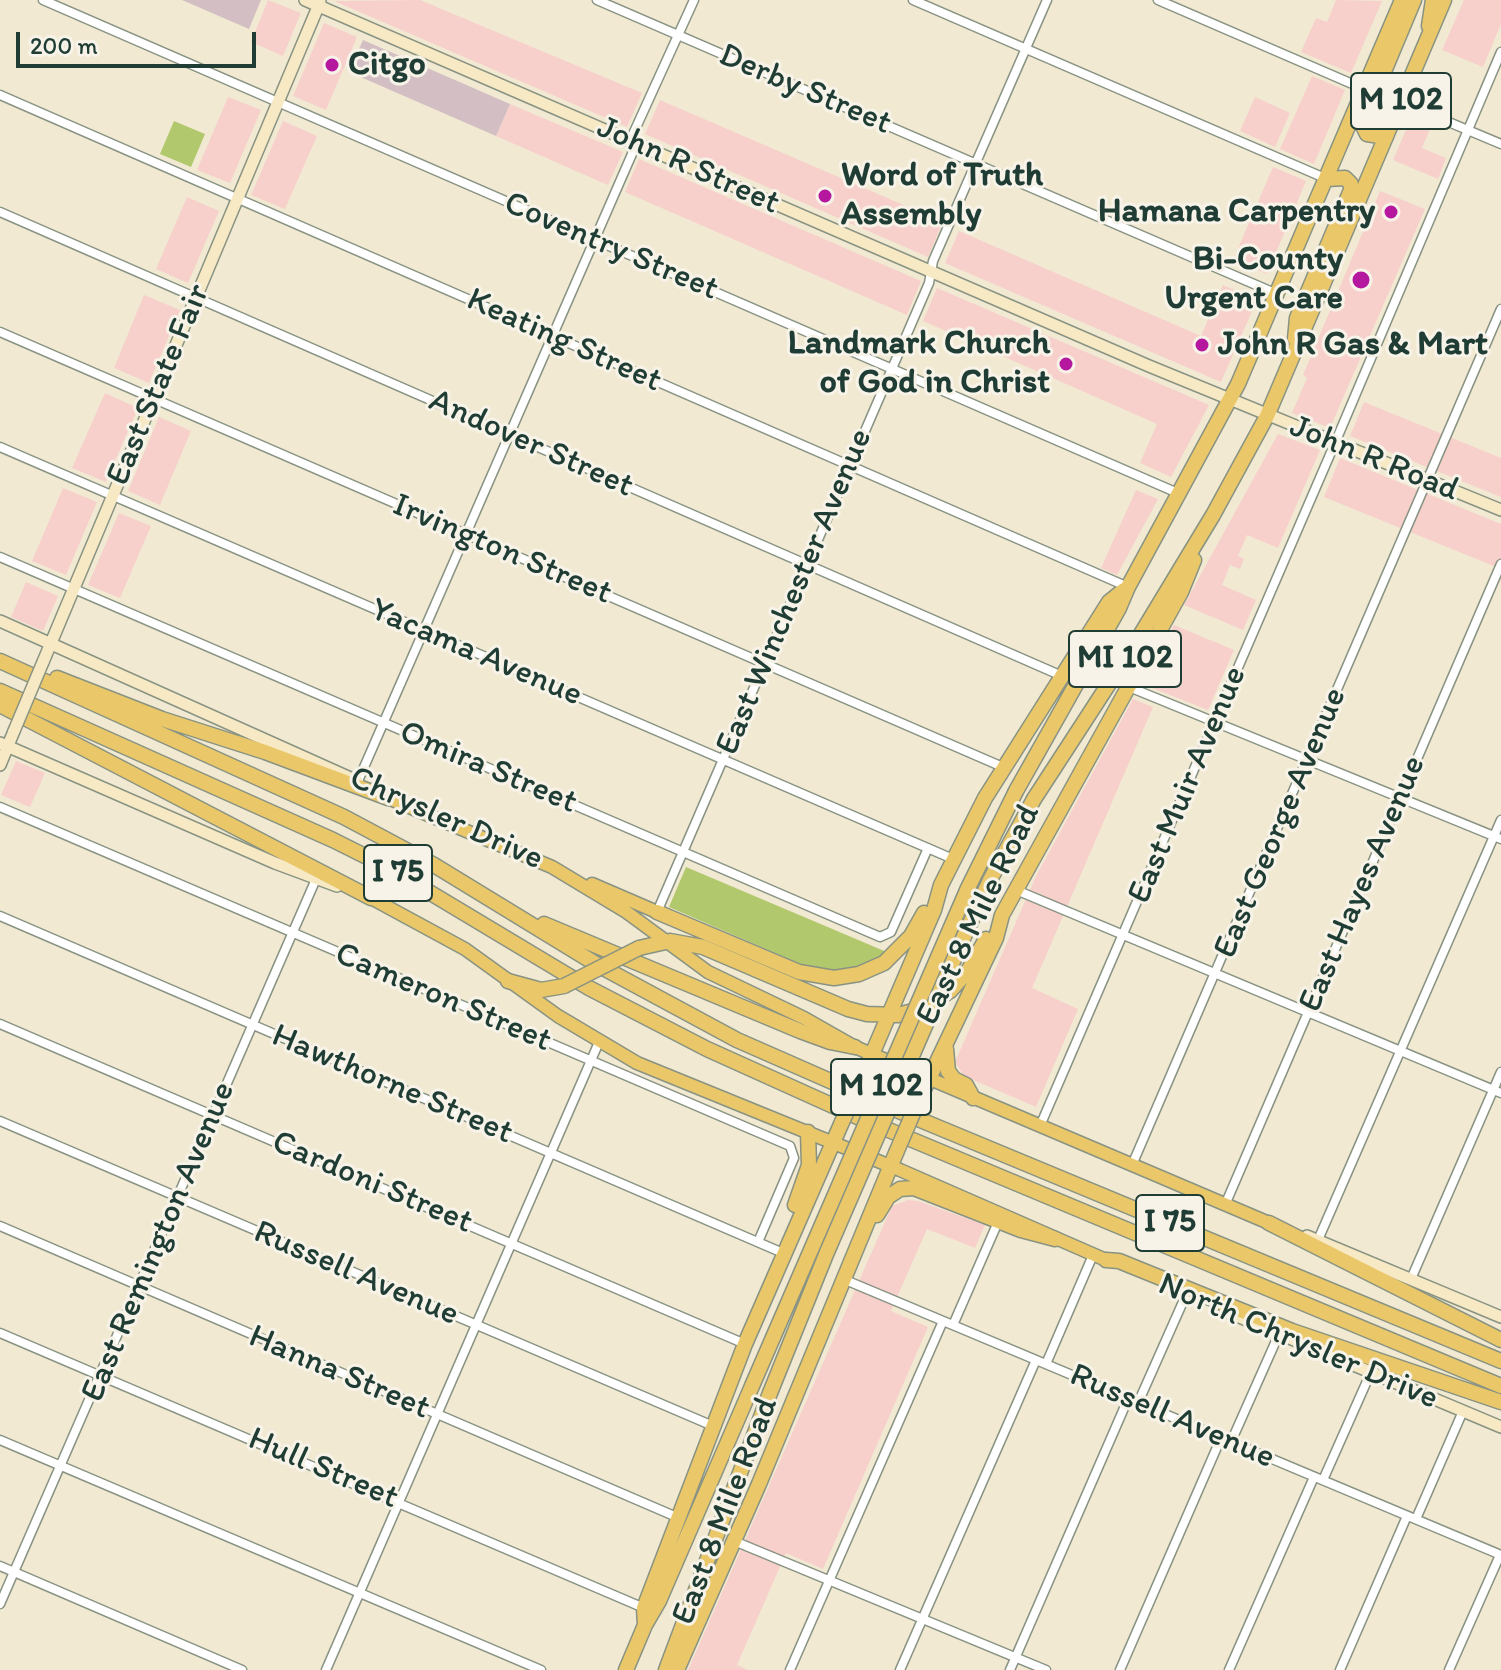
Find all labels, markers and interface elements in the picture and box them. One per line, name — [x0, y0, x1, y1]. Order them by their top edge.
scale bar — [20, 16, 260, 66]
text: 200 m — [30, 31, 98, 60]
street label: Derby Street — [713, 35, 897, 145]
place label: Citgo — [348, 45, 426, 85]
marker: Citgo — [323, 56, 341, 74]
road number: M 102 — [1351, 73, 1451, 129]
street label: John R Street — [590, 108, 786, 224]
place label: Word of Truth Assembly — [841, 156, 1043, 236]
street label: Coventry Street — [498, 183, 724, 311]
marker: Word of Truth Assembly — [816, 187, 834, 205]
place label: Hamana Carpentry — [1098, 192, 1375, 232]
marker: Hamana Carpentry — [1382, 203, 1400, 221]
place label: Bi-County Urgent Care — [1165, 240, 1343, 320]
marker: Bi-County Urgent Care — [1350, 269, 1372, 291]
street label: East State Fair — [98, 278, 220, 492]
street label: Keating Street — [460, 280, 668, 402]
place label: Landmark Church of God in Christ — [788, 324, 1050, 404]
place label: John R Gas & Mart — [1218, 325, 1488, 365]
marker: John R Gas & Mart — [1193, 336, 1211, 354]
marker: Landmark Church of God in Christ — [1057, 355, 1075, 373]
street label: Andover Street — [422, 381, 640, 507]
street label: John R Road — [1283, 407, 1465, 511]
street label: East Winchester Avenue — [708, 423, 882, 761]
street label: Irvington Street — [386, 485, 618, 615]
street label: Yacama Avenue — [364, 590, 588, 716]
road number: MI 102 — [1069, 631, 1181, 687]
street label: East Muir Avenue — [1120, 660, 1256, 910]
street label: East George Avenue — [1206, 682, 1356, 964]
street label: Omira Street — [393, 712, 583, 824]
street label: East Hayes Avenue — [1291, 750, 1435, 1018]
street label: Chrysler Drive — [343, 758, 549, 880]
street label: East 8 Mile Road — [908, 798, 1050, 1032]
road number: I 75 — [364, 845, 432, 901]
street label: Cameron Street — [329, 934, 557, 1062]
street label: Hawthorne Street — [265, 1016, 519, 1154]
road number: M 102 — [831, 1059, 931, 1115]
street label: East Remington Avenue — [73, 1076, 245, 1408]
street label: Cardoni Street — [266, 1122, 478, 1244]
road number: I 75 — [1136, 1195, 1204, 1251]
street label: Russell Avenue — [247, 1212, 465, 1336]
street label: North Chrysler Drive — [1152, 1265, 1444, 1419]
street label: Hanna Street — [242, 1317, 436, 1429]
street label: Russell Avenue — [1063, 1355, 1281, 1479]
street label: East 8 Mile Road — [664, 1391, 788, 1631]
street label: Hull Street — [242, 1419, 404, 1519]

